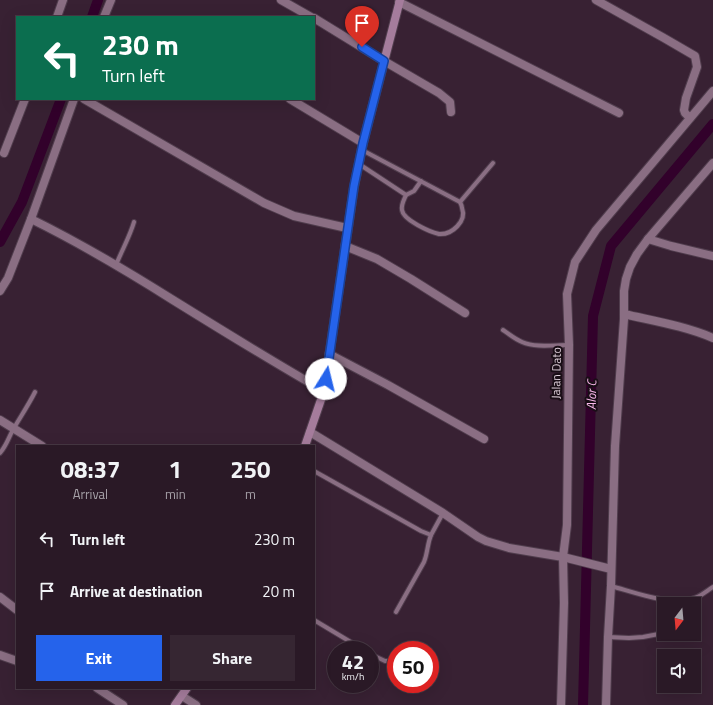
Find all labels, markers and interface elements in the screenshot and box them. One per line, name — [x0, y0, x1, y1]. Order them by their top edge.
pin — [345, 6, 379, 47]
icon: arrive — [351, 12, 373, 34]
text: 230 m — [102, 23, 179, 66]
icon: left — [36, 32, 88, 84]
text: Turn left — [102, 62, 165, 89]
street label: Jalan Dato — [546, 347, 566, 399]
position arrow — [305, 358, 347, 400]
water label: Alor C — [581, 377, 601, 410]
text: 08:37 — [61, 451, 120, 487]
text: 1 — [169, 451, 182, 487]
text: 250 — [230, 451, 270, 487]
text: Arrival — [73, 484, 108, 504]
text: min — [165, 484, 186, 504]
text: m — [245, 484, 256, 504]
icon: left — [36, 528, 58, 550]
text: Turn left — [70, 528, 125, 551]
text: 230 m — [254, 528, 295, 551]
icon: arrive — [36, 580, 58, 602]
text: Arrive at destination — [70, 580, 203, 603]
text: 20 m — [262, 580, 295, 603]
north arrow — [657, 597, 701, 641]
map controls — [657, 597, 701, 693]
button: Exit — [36, 635, 162, 681]
button: Share — [170, 635, 295, 681]
speed limit sign: 50 — [387, 641, 439, 693]
text: 42 — [342, 646, 364, 677]
button: sound — [657, 649, 701, 693]
text: km/h — [342, 669, 364, 684]

